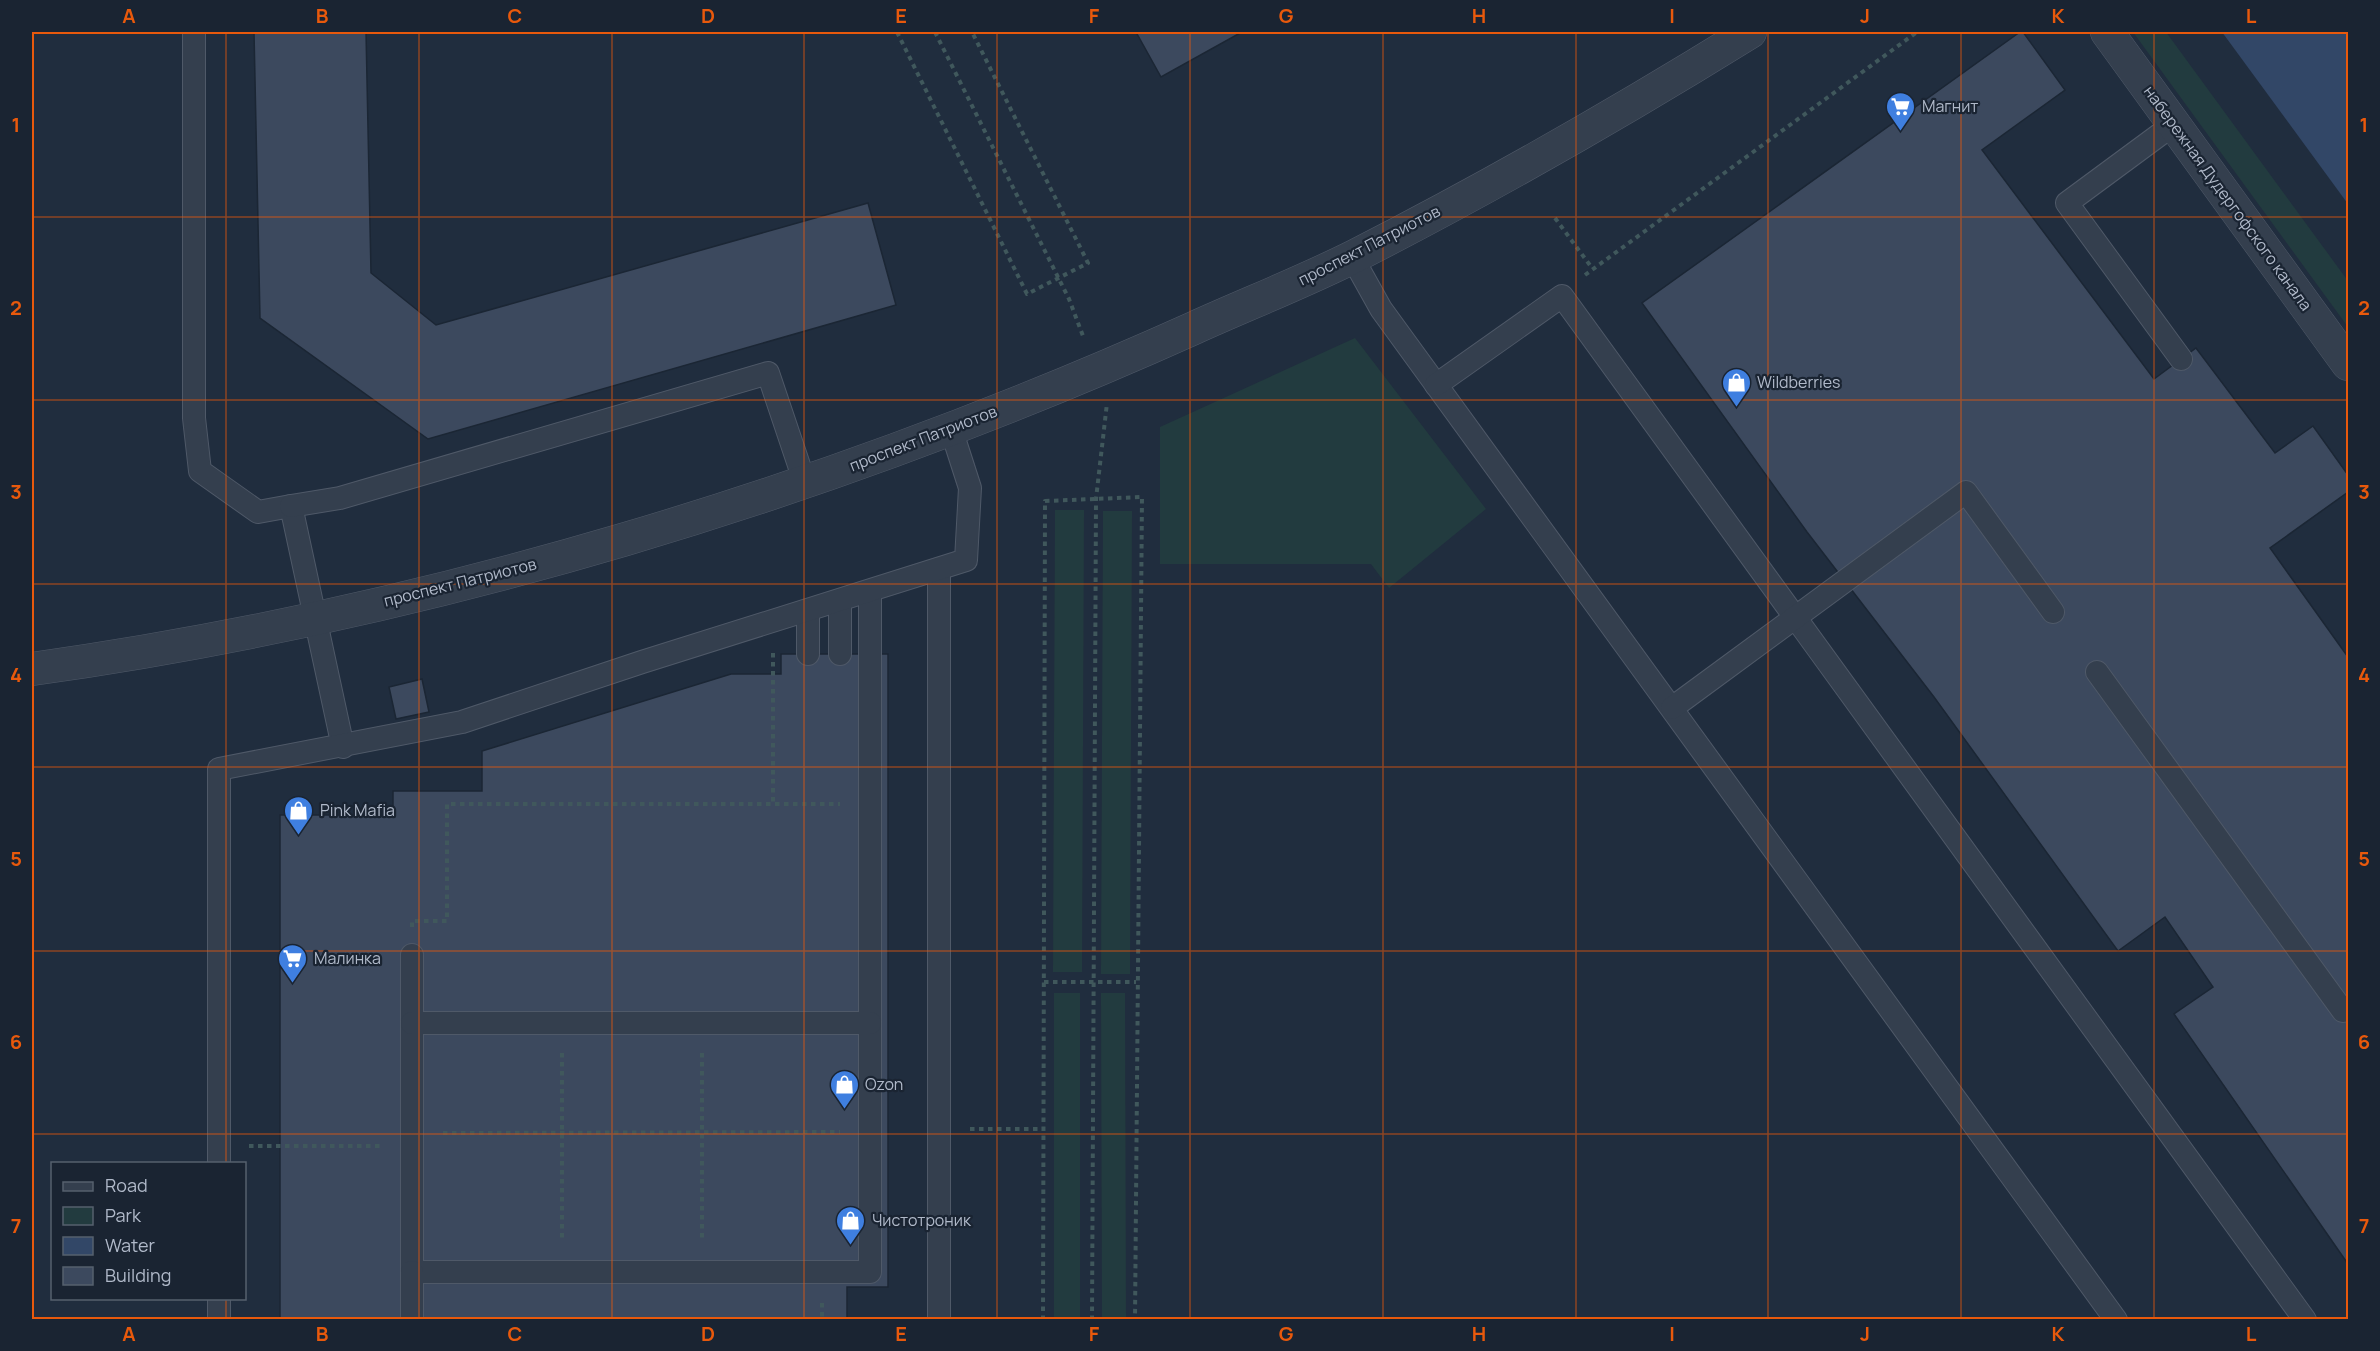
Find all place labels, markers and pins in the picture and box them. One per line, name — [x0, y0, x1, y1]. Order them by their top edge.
supermarket icon: Магнит — [1885, 90, 1917, 132]
place label: Магнит — [1922, 95, 1978, 117]
shop icon: Wildberries — [1720, 366, 1752, 408]
place label: Wildberries — [1757, 371, 1840, 393]
shop icon: Pink Mafia — [283, 794, 315, 836]
place label: Pink Mafia — [320, 799, 395, 821]
supermarket icon: Малинка — [277, 942, 309, 984]
place label: Малинка — [314, 947, 381, 969]
shop icon: Ozon — [828, 1068, 860, 1110]
place label: Ozon — [865, 1073, 903, 1095]
shop icon: Чистотроник — [835, 1204, 867, 1246]
place label: Чистотроник — [872, 1209, 972, 1231]

